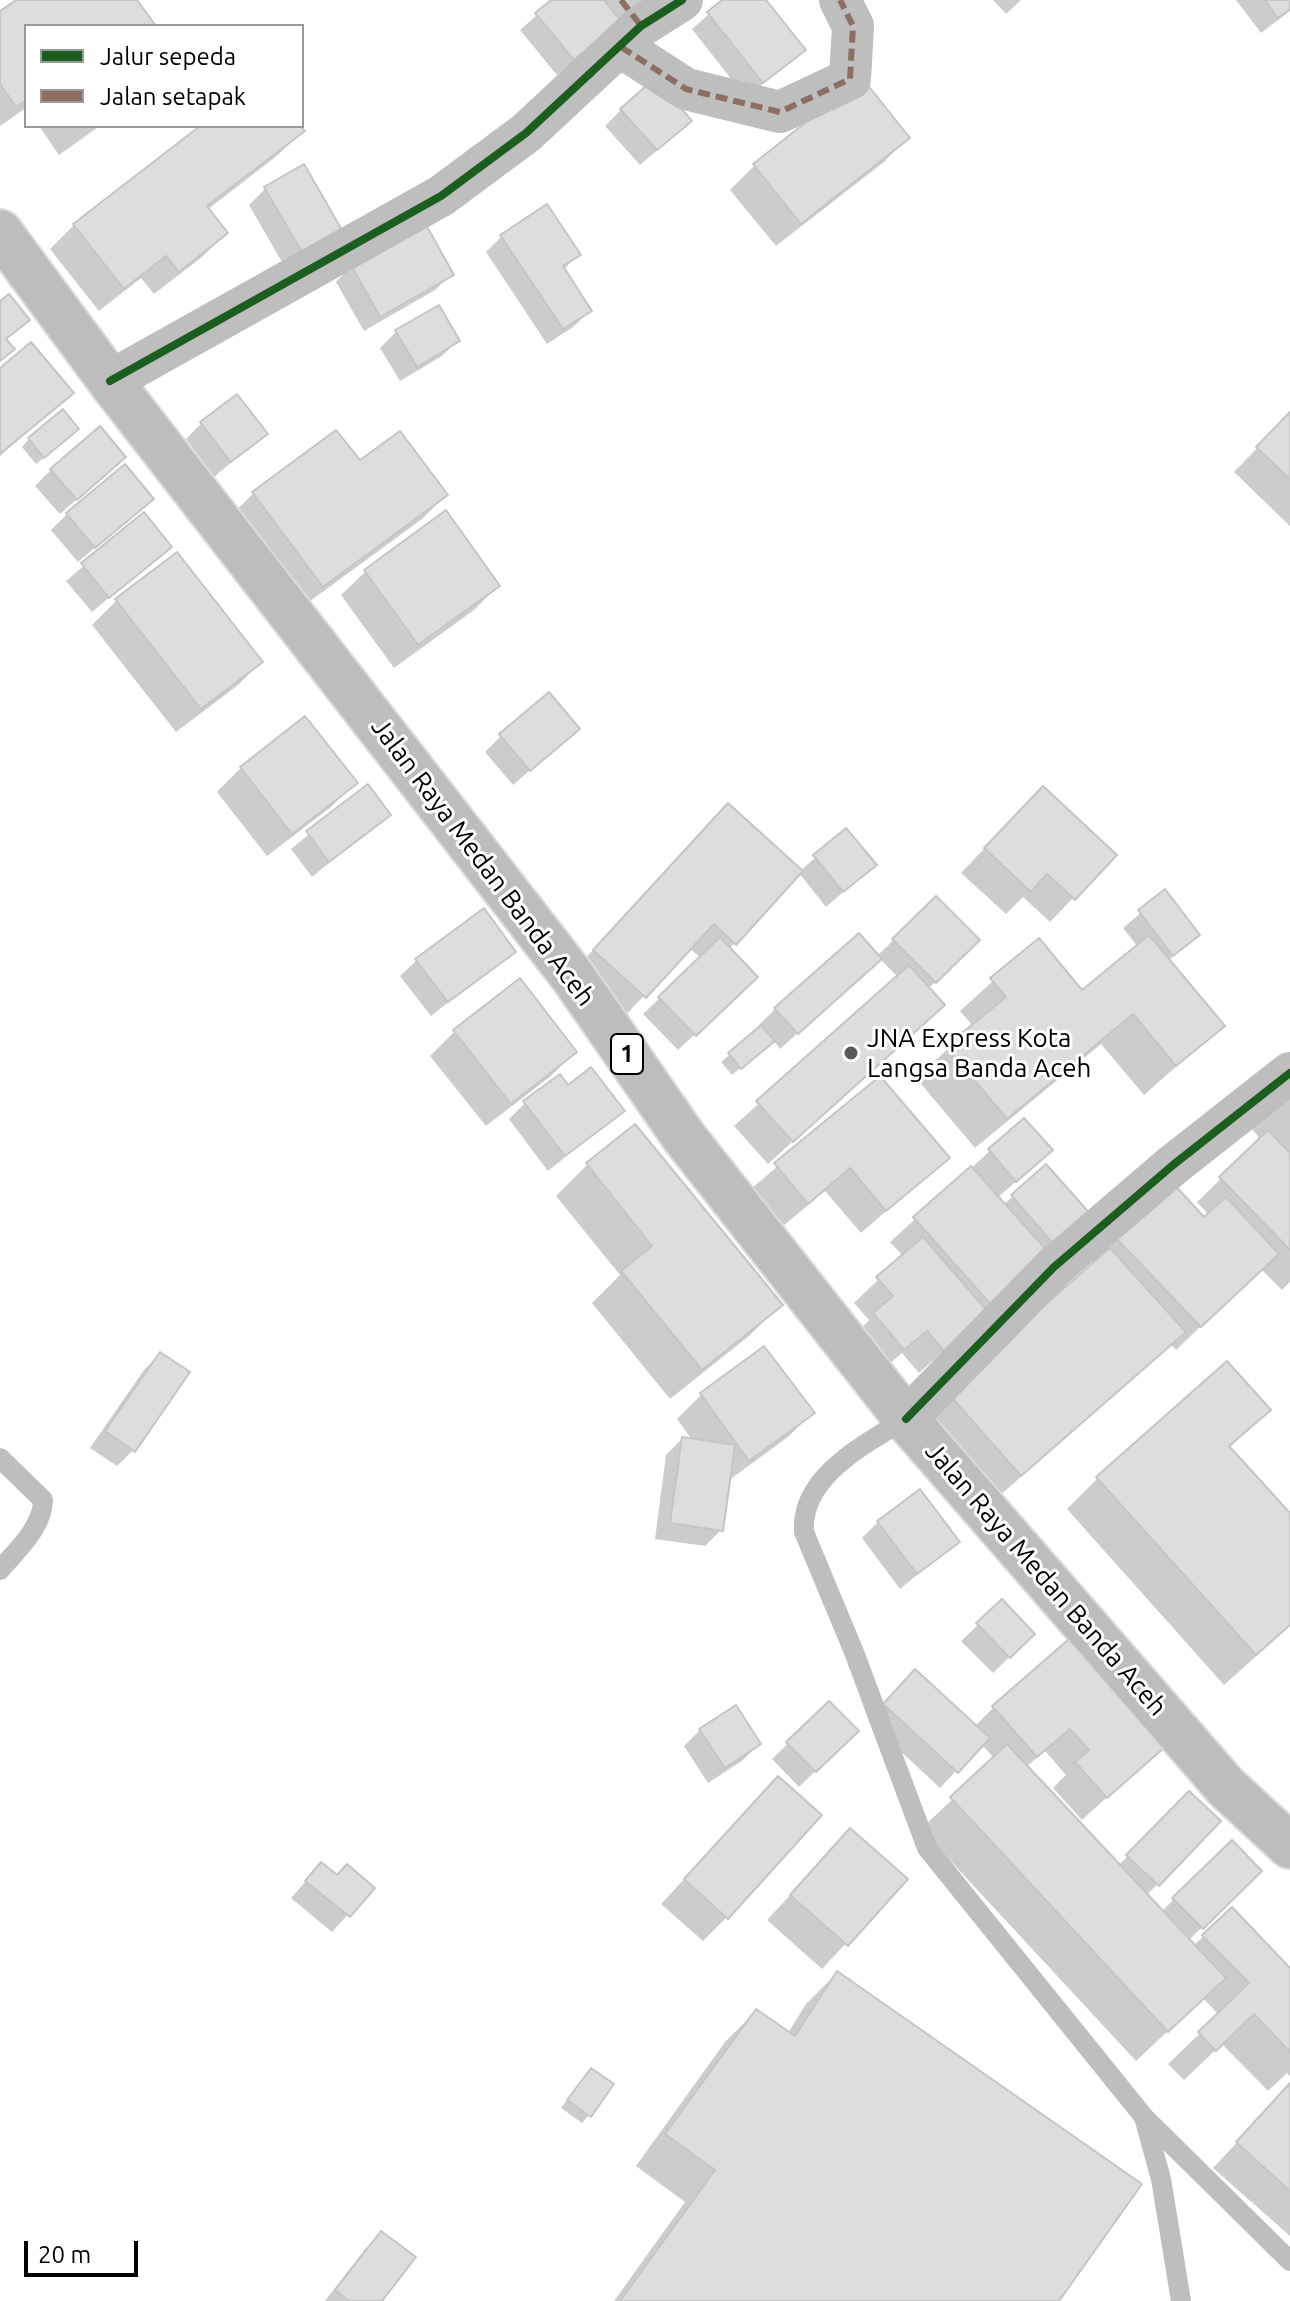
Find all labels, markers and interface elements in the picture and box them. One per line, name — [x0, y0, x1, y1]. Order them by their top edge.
legend — [24, 24, 304, 128]
text: Jalur sepeda — [100, 43, 236, 70]
text: Jalan setapak — [100, 83, 246, 110]
street label: Jalan Raya Medan Banda Aceh — [365, 712, 601, 1012]
place label: JNA Express Kota Langsa Banda Aceh — [867, 1022, 1091, 1084]
road number: 1 — [611, 1034, 643, 1074]
marker: JNA Express Kota Langsa Banda Aceh — [842, 1044, 860, 1062]
street label: Jalan Raya Medan Banda Aceh — [919, 1436, 1173, 1722]
scale bar — [28, 2225, 142, 2275]
text: 20 m — [38, 2241, 91, 2268]

